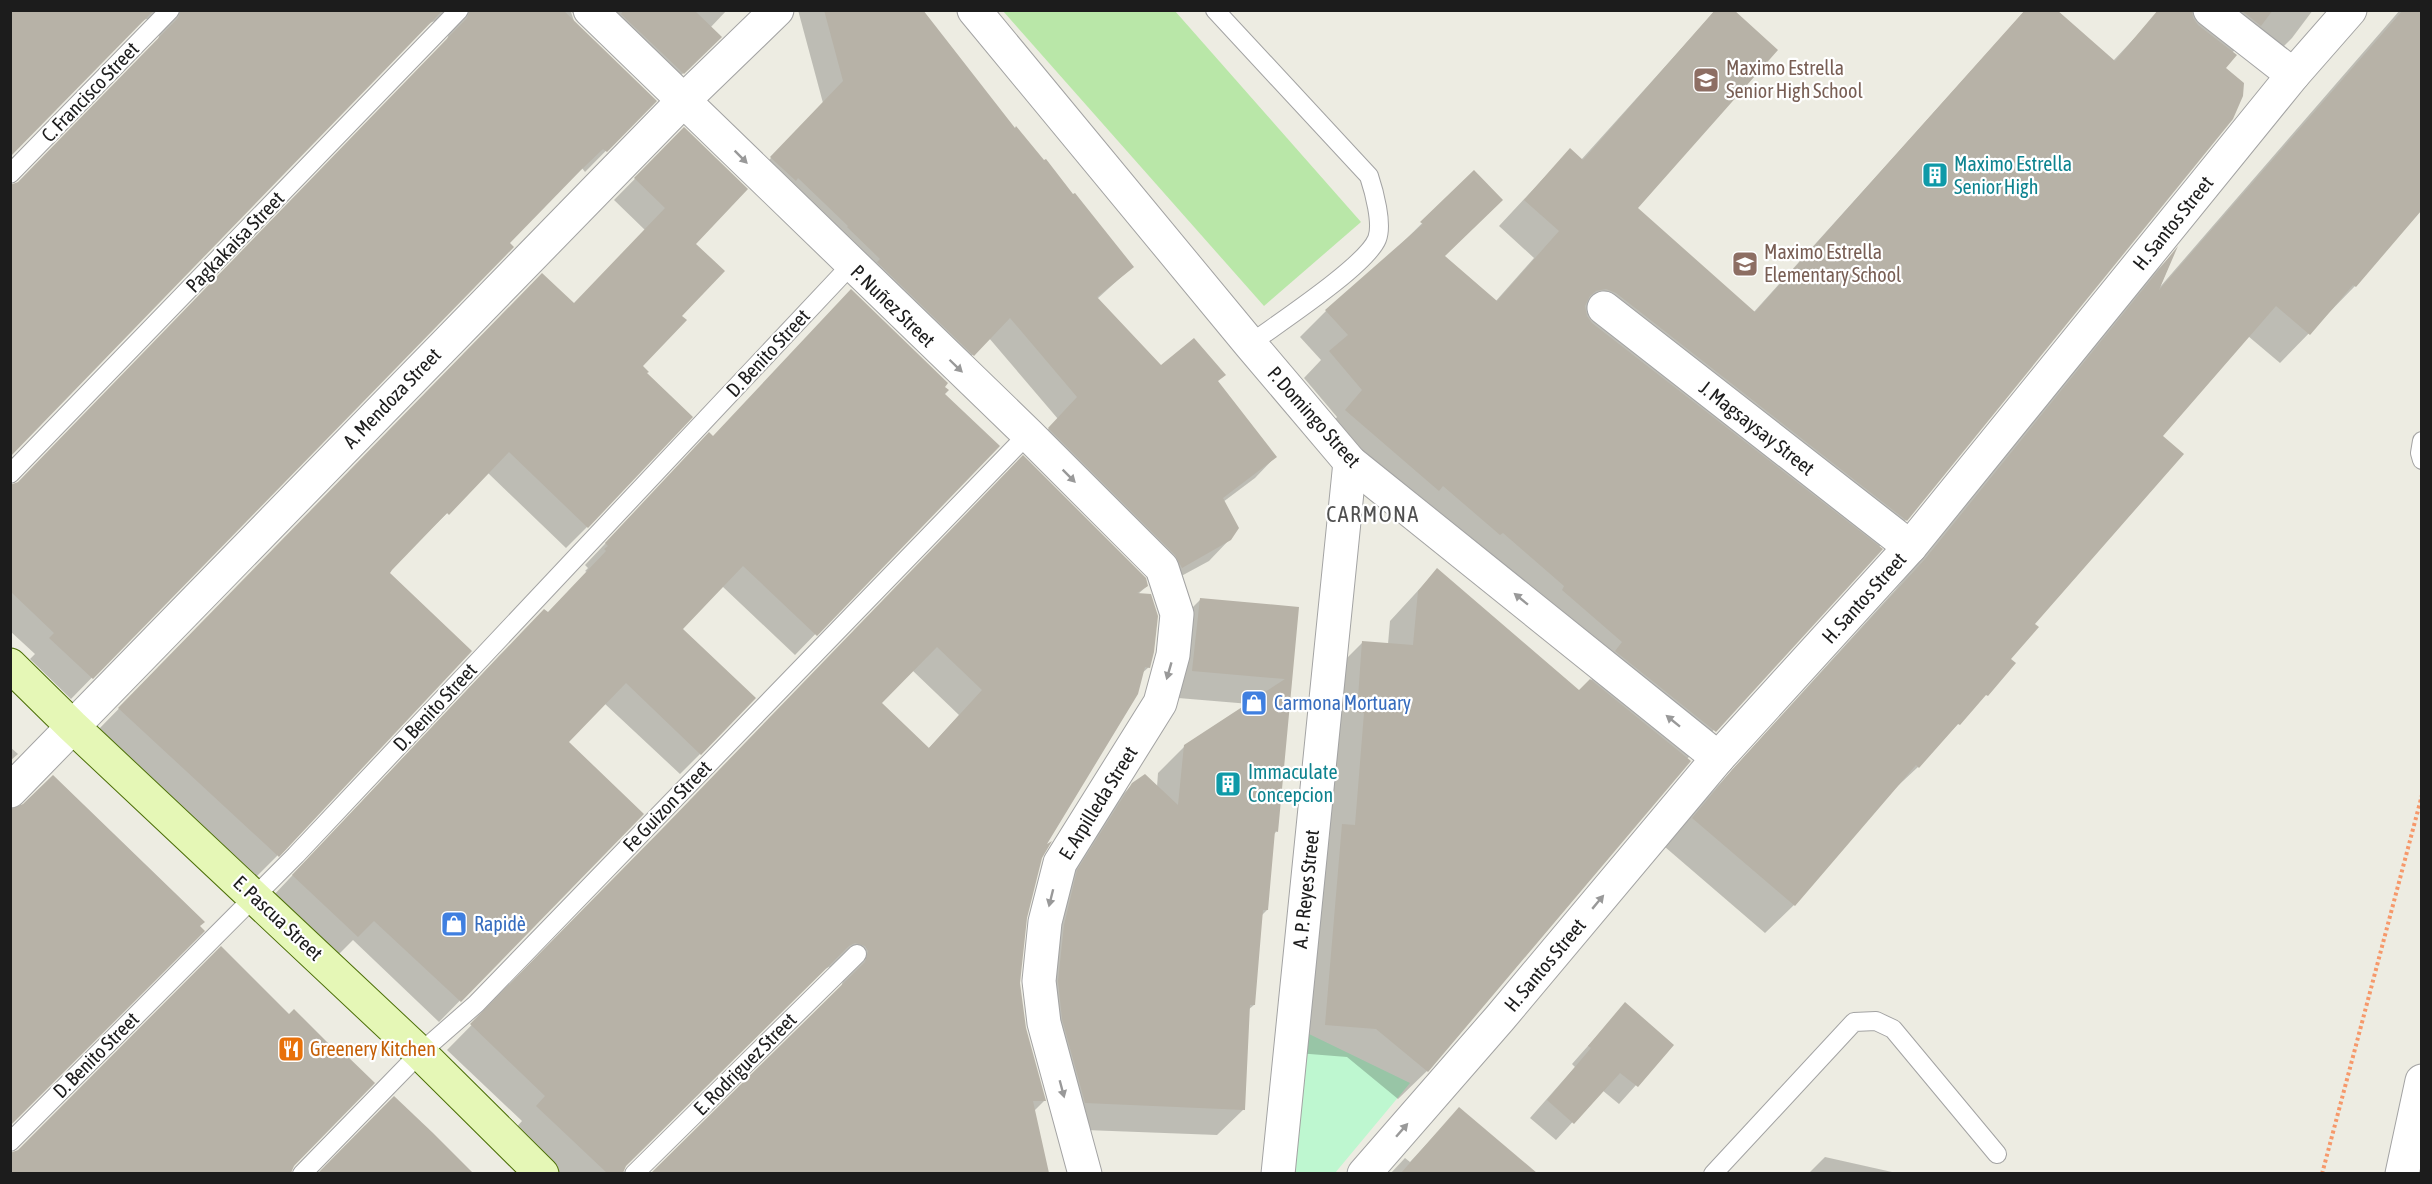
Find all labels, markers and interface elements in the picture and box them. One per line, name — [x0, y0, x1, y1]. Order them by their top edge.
street label: C. Francisco Street — [36, 37, 143, 146]
place label: Maximo Estrella Senior High School — [1726, 56, 1863, 102]
school or university icon: Maximo Estrella Senior High School — [1691, 65, 1721, 95]
one-way arrow — [734, 150, 749, 164]
place label: Maximo Estrella Senior High — [1954, 152, 2072, 198]
building icon: Maximo Estrella Senior High — [1920, 160, 1950, 190]
street label: H. Santos Street — [2128, 171, 2218, 274]
street label: Pagkakaisa Street — [181, 186, 289, 297]
place label: Maximo Estrella Elementary School — [1764, 240, 1902, 286]
school or university icon: Maximo Estrella Elementary School — [1730, 249, 1760, 279]
street label: P. Nuñez Street — [847, 260, 940, 352]
street label: D. Benito Street — [721, 304, 814, 401]
street label: A. Mendoza Street — [338, 343, 445, 452]
one-way arrow — [949, 359, 964, 373]
street label: P. Domingo Street — [1263, 362, 1366, 472]
street label: J. Magsaysay Street — [1695, 376, 1820, 480]
one-way arrow — [1062, 468, 1076, 482]
district label: CARMONA — [1326, 501, 1420, 527]
street label: H. Santos Street — [1817, 547, 1910, 648]
one-way arrow — [1513, 592, 1529, 605]
street label: D. Benito Street — [388, 658, 481, 755]
one-way arrow — [1164, 662, 1173, 680]
shop icon: Carmona Mortuary — [1239, 688, 1269, 718]
place label: Carmona Mortuary — [1274, 691, 1411, 714]
one-way arrow — [1665, 715, 1681, 728]
street label: E. Arpilleda Street — [1054, 742, 1142, 864]
street label: Fe Guizon Street — [618, 755, 716, 856]
place label: Immaculate Concepcion — [1248, 760, 1338, 806]
building icon: Immaculate Concepcion — [1213, 769, 1243, 799]
street label: A. P. Reyes Street — [1288, 828, 1323, 950]
street label: E. Pascua Street — [229, 870, 328, 965]
one-way arrow — [1046, 889, 1055, 907]
one-way arrow — [1591, 894, 1604, 910]
shop icon: Rapidè — [439, 909, 469, 939]
place label: Rapidè — [474, 912, 526, 935]
street label: H. Santos Street — [1499, 913, 1590, 1016]
street label: D. Benito Street — [48, 1007, 143, 1102]
street label: E. Rodriguez Street — [689, 1007, 801, 1120]
restaurant icon: Greenery Kitchen — [276, 1034, 306, 1064]
place label: Greenery Kitchen — [310, 1037, 436, 1060]
one-way arrow — [1058, 1081, 1067, 1099]
one-way arrow — [1395, 1123, 1408, 1138]

